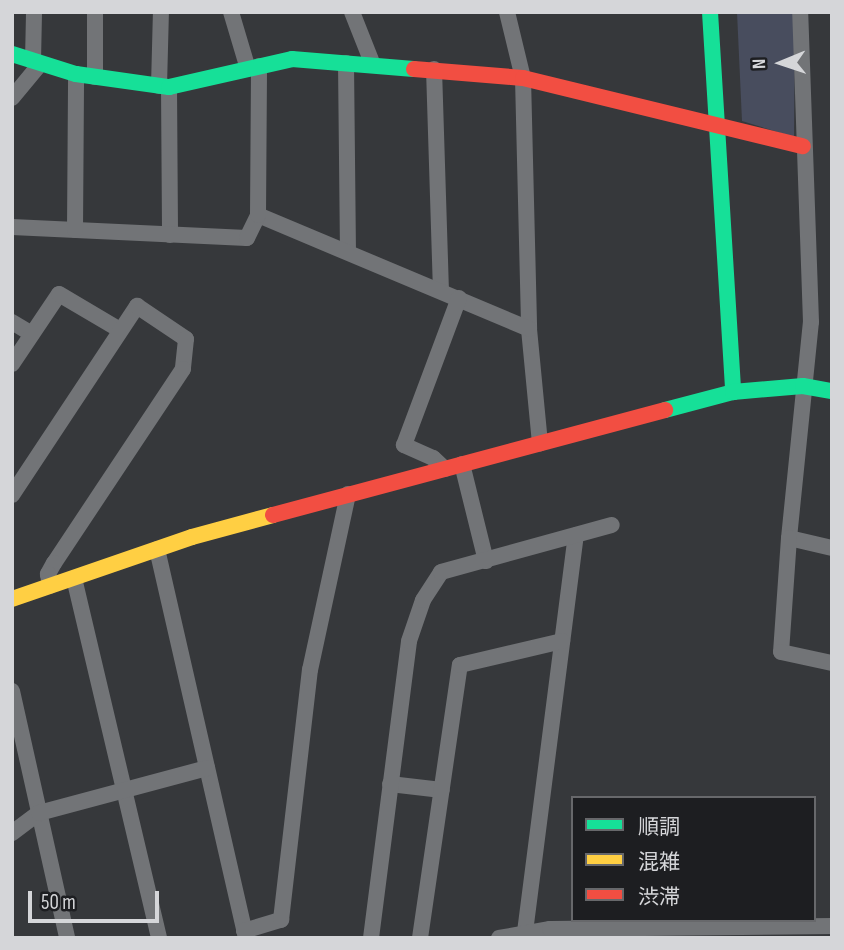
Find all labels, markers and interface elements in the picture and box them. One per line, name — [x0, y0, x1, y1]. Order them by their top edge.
north arrow — [746, 28, 816, 98]
text: N — [748, 58, 771, 69]
legend — [571, 796, 816, 922]
text: 順調 — [638, 815, 680, 840]
text: 混雑 — [638, 850, 680, 875]
scale bar — [32, 876, 163, 920]
text: 渋滞 — [638, 885, 680, 910]
text: 50 m — [41, 890, 76, 915]

